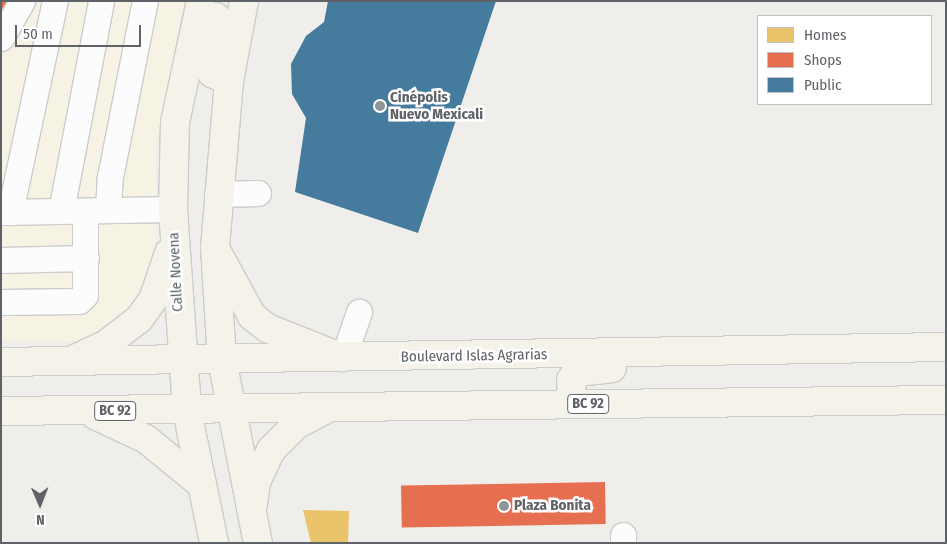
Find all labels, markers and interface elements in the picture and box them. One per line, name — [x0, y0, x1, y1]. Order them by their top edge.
scale bar — [18, 15, 144, 47]
legend — [757, 15, 932, 105]
text: 50 m — [23, 25, 53, 43]
text: Homes — [804, 26, 846, 44]
text: Shops — [804, 51, 842, 69]
text: Public — [804, 76, 841, 94]
place label: Cinépolis Nuevo Mexicali — [390, 88, 483, 123]
marker: Cinépolis Nuevo Mexicali — [374, 100, 386, 112]
street label: Calle Novena — [165, 232, 187, 312]
street label: Boulevard Islas Agrarias — [401, 346, 547, 366]
road number: BC 92 — [567, 392, 609, 416]
road number: BC 92 — [94, 400, 136, 422]
north arrow — [15, 479, 65, 529]
place label: Plaza Bonita — [514, 497, 591, 515]
marker: Plaza Bonita — [498, 500, 510, 512]
text: N — [36, 511, 45, 528]

